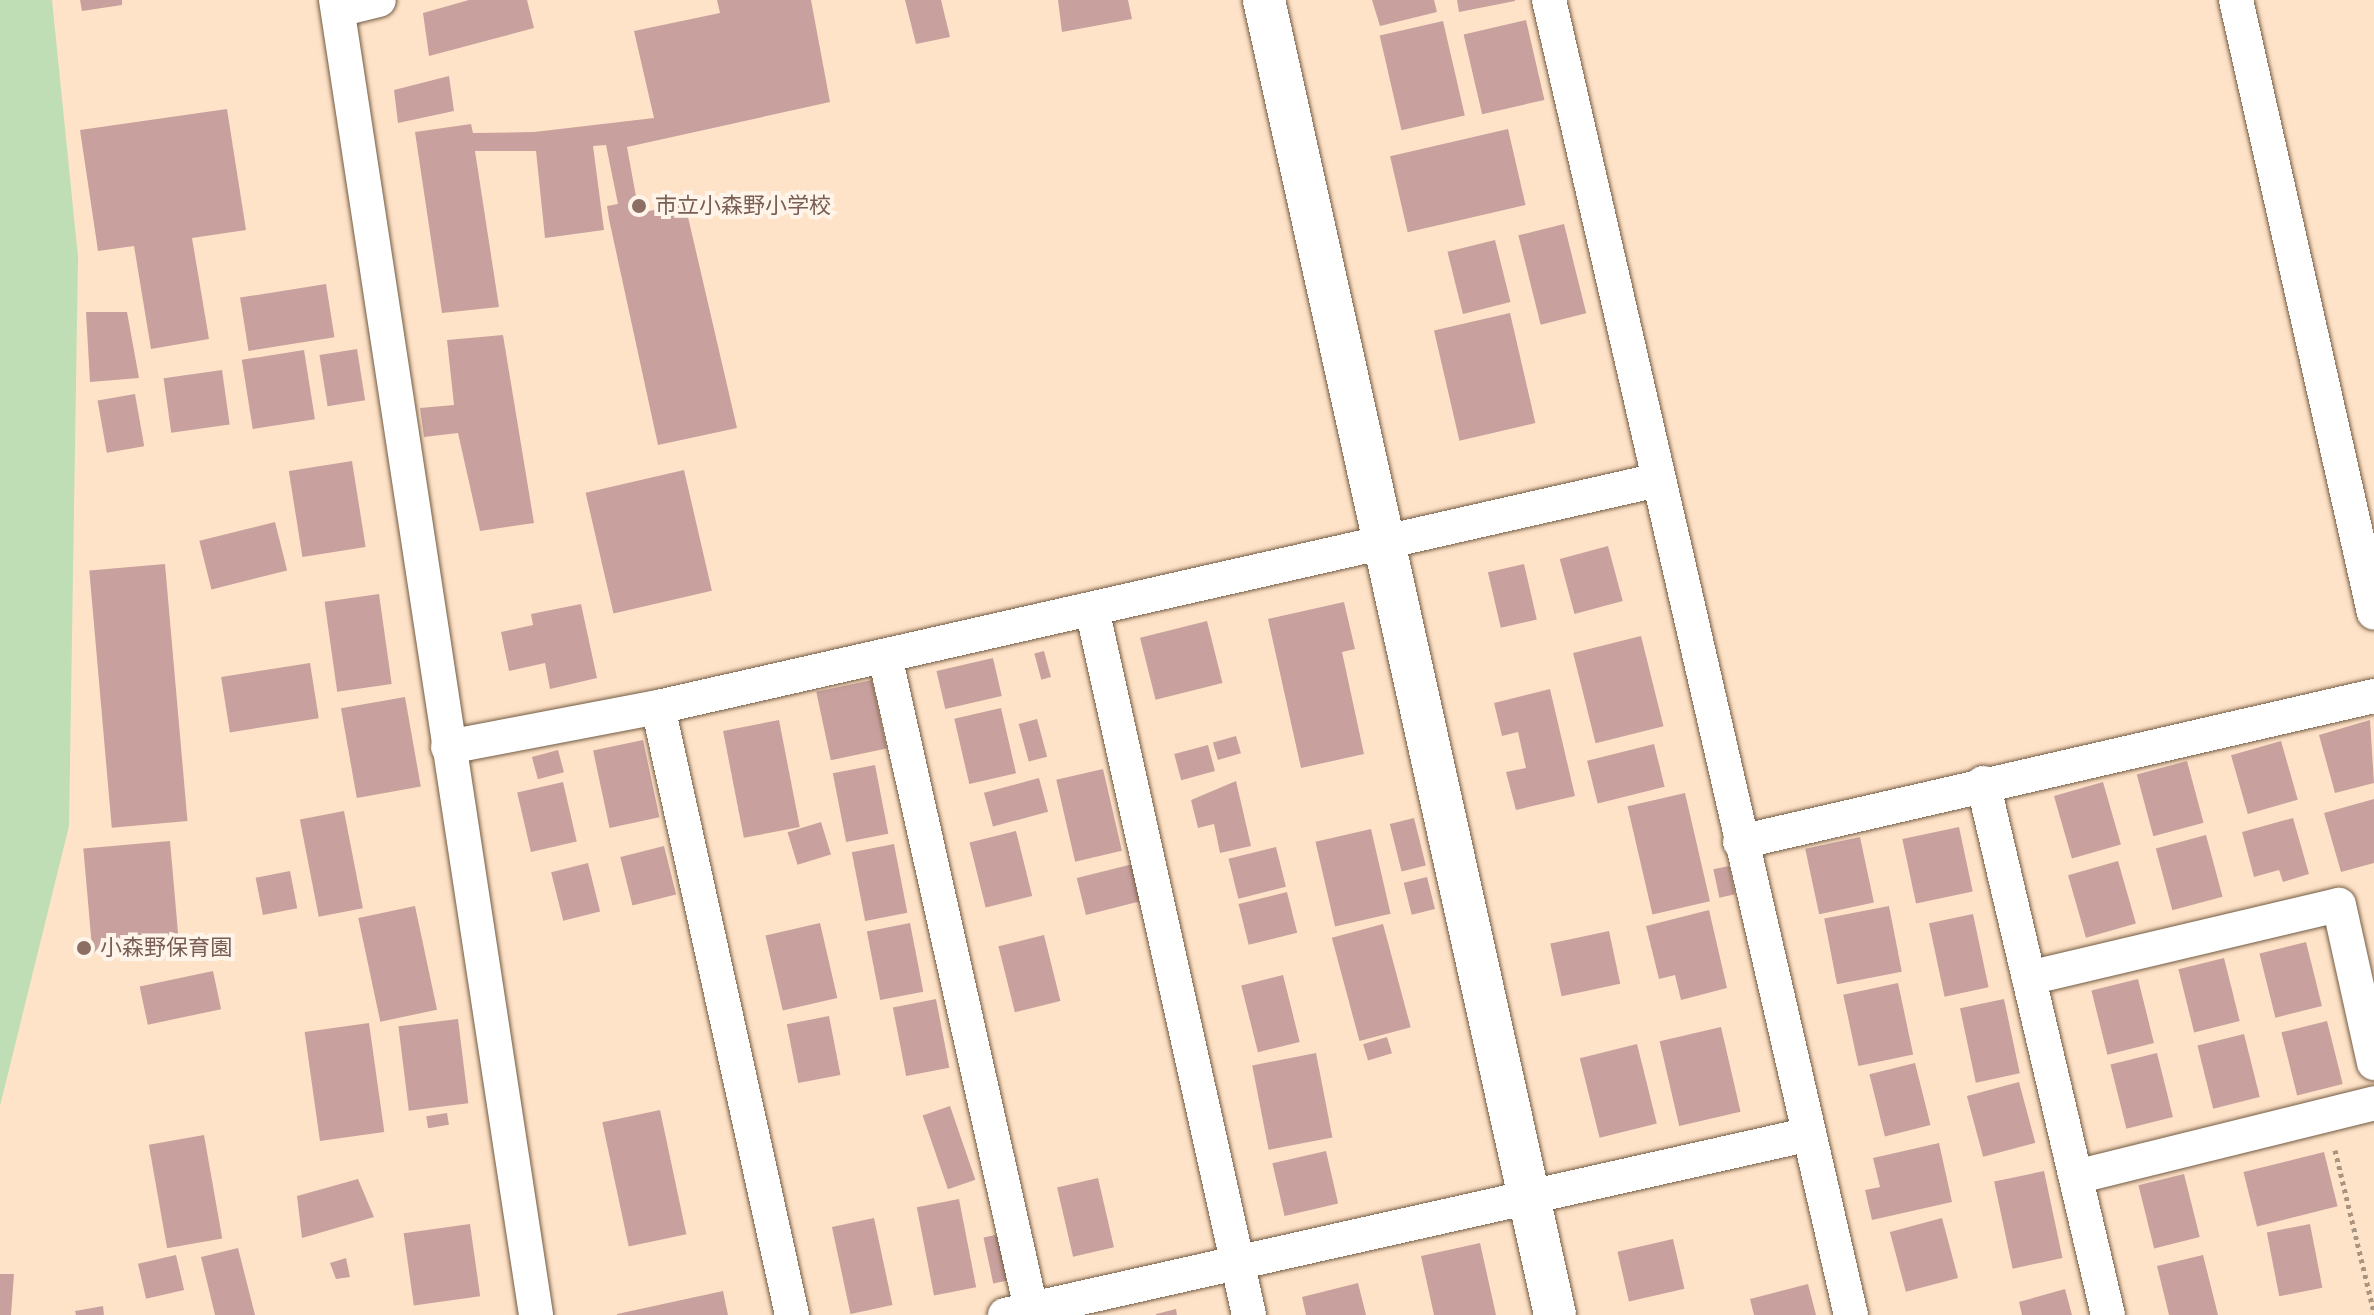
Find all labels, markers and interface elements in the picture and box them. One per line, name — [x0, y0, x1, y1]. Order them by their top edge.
place label: 市立小森野小学校 — [655, 193, 831, 219]
marker: 市立小森野小学校 — [630, 197, 648, 215]
place label: 小森野保育園 — [100, 935, 232, 961]
marker: 小森野保育園 — [75, 939, 93, 957]

